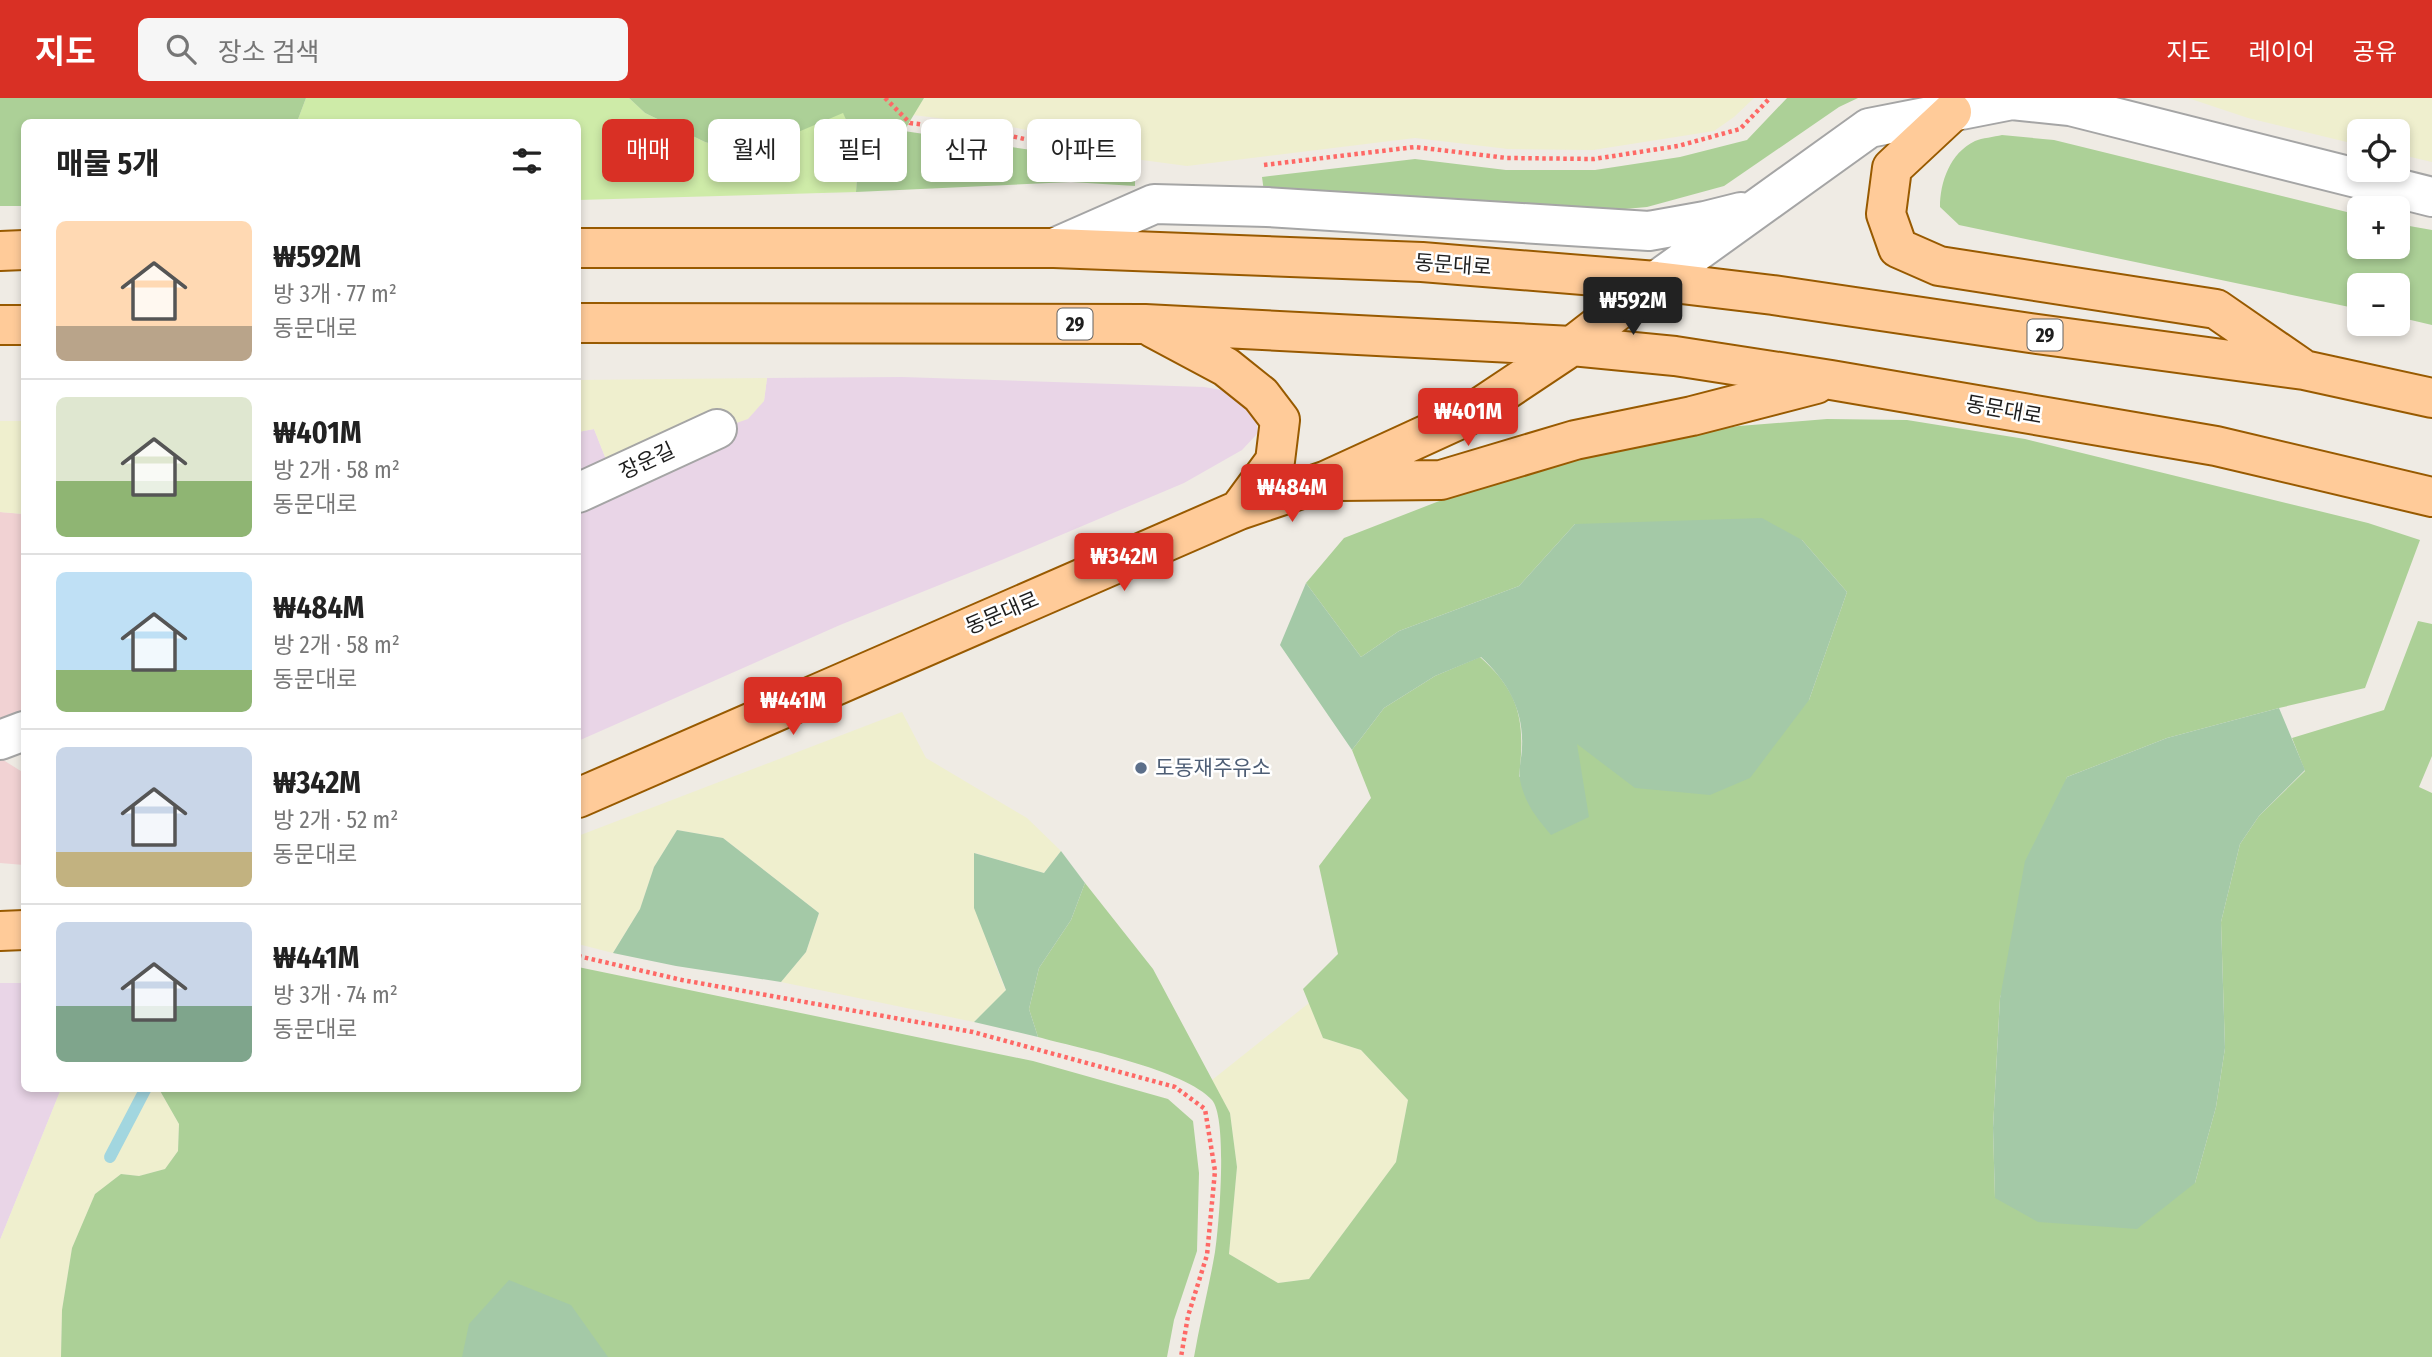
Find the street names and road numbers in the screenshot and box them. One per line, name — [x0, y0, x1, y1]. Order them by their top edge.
street label: 동문대로 — [1414, 249, 1492, 281]
road number: 29 — [1058, 308, 1092, 340]
road number: 29 — [2028, 319, 2062, 350]
street label: 동문대로 — [1964, 390, 2044, 430]
street label: 장운길 — [615, 437, 679, 485]
street label: 동문대로 — [961, 586, 1043, 640]

